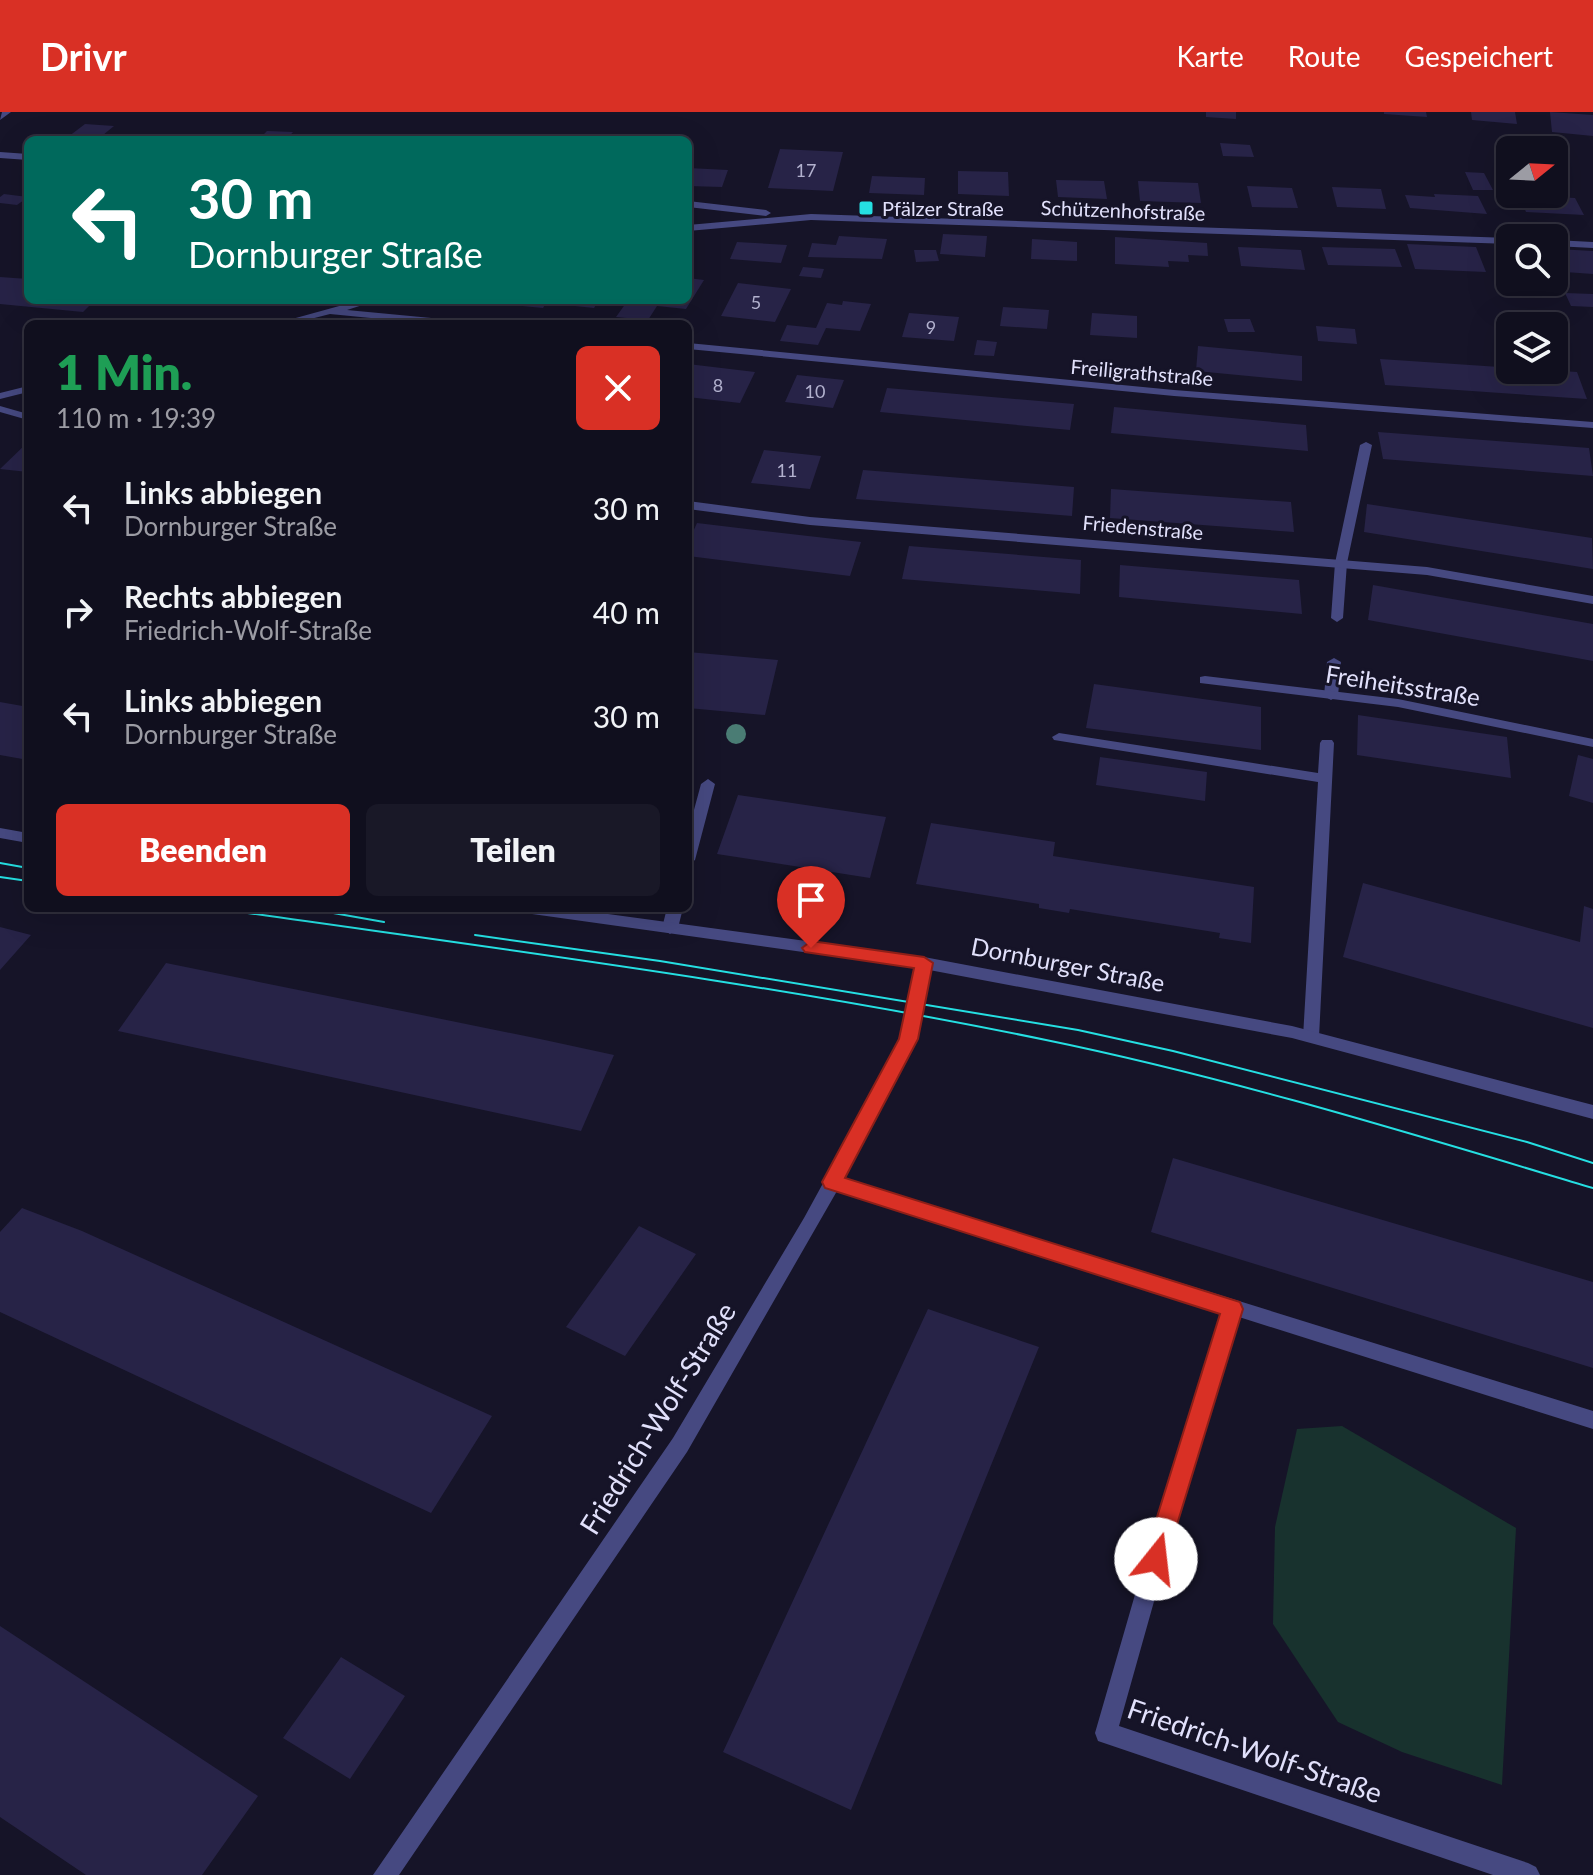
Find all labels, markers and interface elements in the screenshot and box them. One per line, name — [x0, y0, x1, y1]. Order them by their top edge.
text: Drivr — [40, 33, 127, 79]
text: Karte — [1176, 39, 1244, 73]
text: Route — [1288, 39, 1361, 73]
text: Gespeichert — [1405, 39, 1553, 73]
north arrow — [1496, 136, 1568, 208]
map controls — [1496, 136, 1568, 384]
house number: 17 — [796, 159, 816, 181]
text: 30 m — [188, 164, 313, 231]
icon: left — [56, 168, 160, 272]
street label: Schützenhofstraße — [1040, 195, 1206, 225]
place label: Pfälzer Straße — [882, 196, 1004, 220]
marker: Pfälzer Straße — [857, 199, 875, 217]
button: search — [1496, 224, 1568, 296]
text: Dornburger Straße — [188, 232, 483, 276]
house number: 5 — [751, 291, 761, 313]
button: layers — [1496, 312, 1568, 384]
house number: 9 — [926, 316, 936, 338]
text: 1 Min. — [56, 343, 192, 400]
button: close — [576, 346, 660, 430]
street label: Freiligrathstraße — [1070, 354, 1214, 390]
house number: 8 — [713, 374, 723, 396]
house number: 10 — [805, 380, 825, 402]
text: 110 m · 19:39 — [56, 402, 216, 434]
house number: 11 — [777, 459, 797, 481]
text: Links abbiegen — [124, 474, 322, 510]
icon: left — [56, 486, 100, 530]
text: 30 m — [593, 490, 660, 526]
text: Dornburger Straße — [124, 510, 337, 542]
street label: Friedenstraße — [1082, 510, 1204, 544]
text: Rechts abbiegen — [124, 578, 343, 614]
icon: right — [56, 590, 100, 634]
text: 40 m — [593, 594, 660, 630]
text: Friedrich-Wolf-Straße — [124, 614, 372, 646]
street label: Freiheitsstraße — [1324, 658, 1482, 712]
text: Links abbiegen — [124, 682, 322, 718]
icon: left — [56, 694, 100, 738]
text: 30 m — [593, 698, 660, 734]
text: Dornburger Straße — [124, 718, 337, 750]
button: Beenden — [56, 804, 350, 896]
button: Teilen — [366, 804, 660, 896]
pin — [777, 866, 845, 948]
icon: arrive — [789, 878, 833, 922]
street label: Dornburger Straße — [969, 931, 1167, 997]
street label: Friedrich-Wolf-Straße — [572, 1296, 742, 1540]
position arrow — [1114, 1517, 1198, 1601]
street label: Friedrich-Wolf-Straße — [1123, 1690, 1387, 1810]

